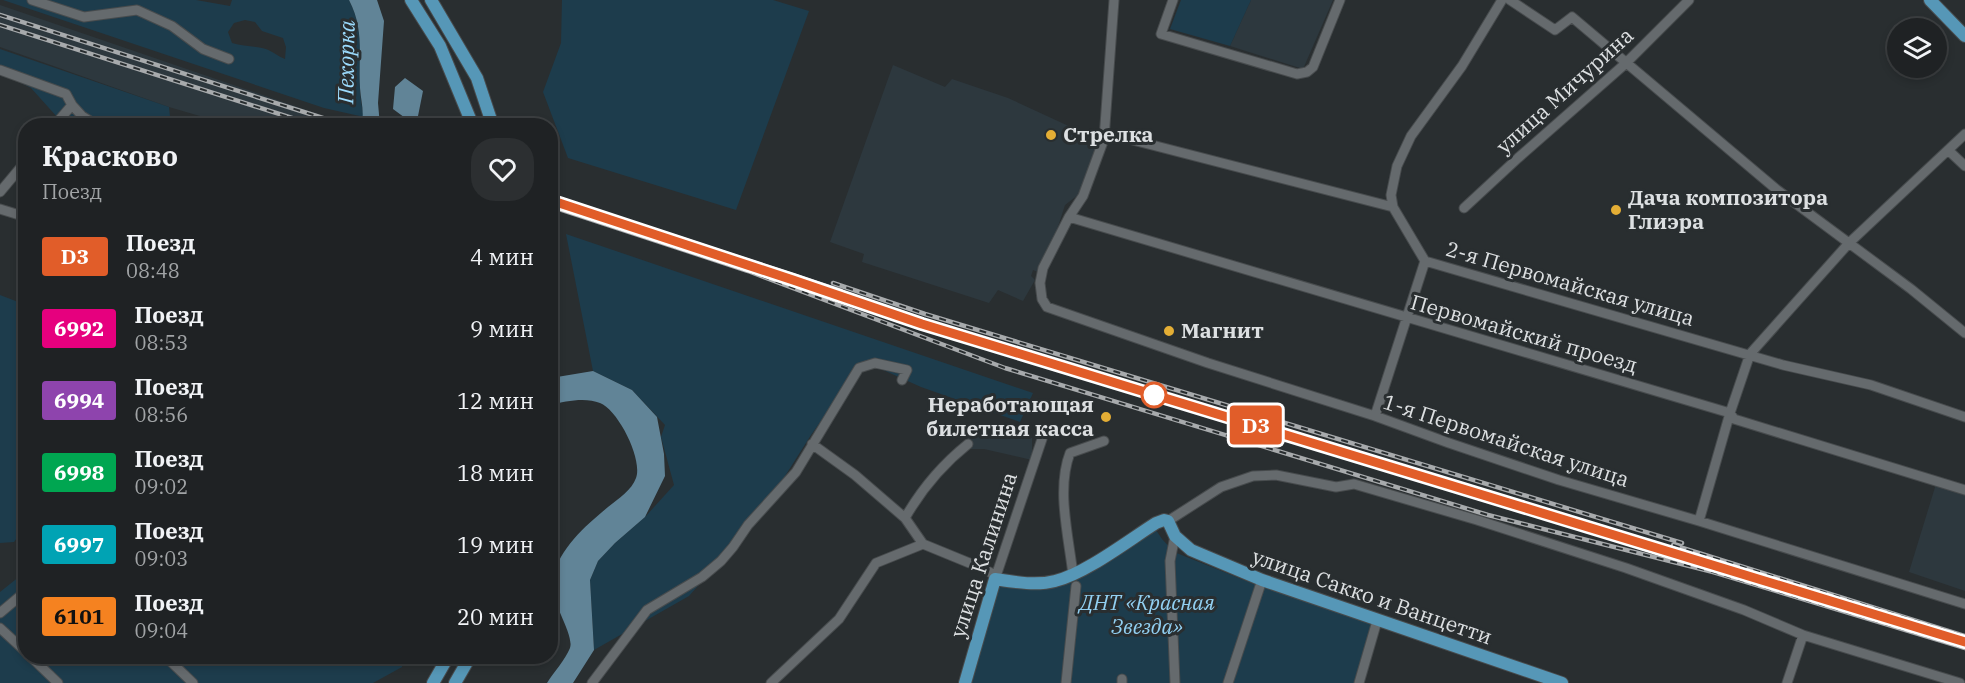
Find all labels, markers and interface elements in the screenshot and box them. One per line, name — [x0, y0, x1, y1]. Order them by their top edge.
map controls — [1887, 18, 1947, 78]
button: layers — [1887, 18, 1947, 78]
water label: Пехорка — [330, 20, 361, 105]
street label: улица Мичурина — [1490, 21, 1639, 159]
place label: Стрелка — [1063, 120, 1154, 148]
marker: Стрелка — [1044, 128, 1058, 142]
text: Красково — [42, 137, 178, 174]
button: heart — [471, 138, 534, 201]
text: Поезд — [42, 178, 102, 205]
place label: Дача композитора Глиэра — [1628, 183, 1828, 235]
marker: Дача композитора Глиэра — [1609, 203, 1623, 217]
text: Поезд — [126, 228, 195, 257]
street label: 2-я Первомайская улица — [1443, 234, 1698, 332]
text: D3 — [61, 242, 89, 270]
text: 4 мин — [470, 242, 534, 271]
text: 08:48 — [126, 257, 180, 284]
street label: Первомайский проезд — [1408, 287, 1641, 379]
text: Поезд — [134, 300, 204, 329]
text: 6992 — [54, 314, 104, 342]
text: 9 мин — [470, 314, 534, 343]
place label: Магнит — [1181, 316, 1264, 344]
marker: Магнит — [1162, 324, 1176, 338]
text: 08:53 — [134, 329, 188, 356]
text: Поезд — [134, 372, 204, 401]
unlabelled marker — [1141, 382, 1167, 408]
text: 6994 — [54, 386, 104, 414]
text: 12 мин — [457, 386, 534, 415]
street label: 1-я Первомайская улица — [1380, 387, 1633, 493]
place label: Неработающая билетная касса — [926, 390, 1094, 442]
text: 08:56 — [134, 401, 188, 428]
line badge: D3 — [1229, 406, 1283, 444]
marker: Неработающая билетная касса — [1099, 410, 1113, 424]
text: D3 — [1242, 411, 1270, 439]
text: Поезд — [134, 444, 204, 473]
text: 6998 — [54, 458, 104, 486]
text: 18 мин — [457, 458, 534, 487]
street label: улица Калинина — [943, 468, 1023, 641]
text: 09:02 — [134, 473, 188, 500]
text: Поезд — [134, 516, 204, 545]
text: 6997 — [54, 530, 104, 558]
text: 19 мин — [457, 530, 534, 559]
street label: улица Сакко и Ванцетти — [1249, 542, 1496, 650]
text: 09:03 — [134, 545, 188, 572]
text: Поезд — [134, 588, 204, 617]
park label: ДНТ «Красная Звезда» — [1077, 588, 1215, 640]
text: 6101 — [54, 602, 104, 630]
text: 20 мин — [457, 602, 534, 631]
text: 09:04 — [134, 617, 188, 644]

